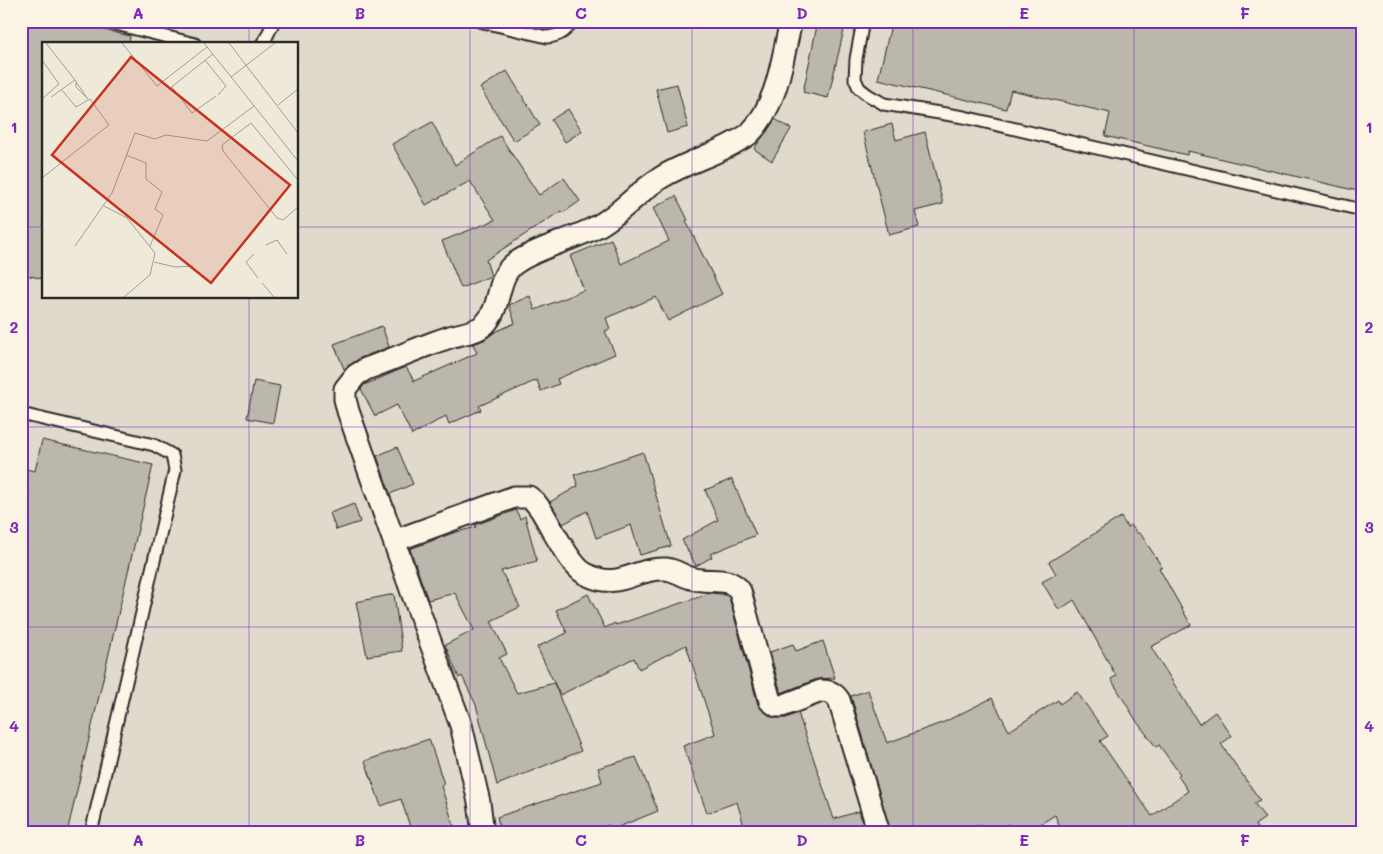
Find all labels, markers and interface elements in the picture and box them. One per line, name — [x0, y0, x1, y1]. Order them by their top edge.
text: A — [132, 2, 144, 23]
text: B — [355, 2, 365, 23]
text: C — [575, 2, 587, 23]
text: D — [796, 2, 808, 23]
text: E — [1019, 2, 1029, 23]
text: F — [1240, 2, 1250, 23]
inset map — [42, 42, 299, 299]
text: 1 — [10, 116, 18, 137]
text: 1 — [1365, 116, 1373, 137]
text: 2 — [10, 316, 19, 337]
text: 2 — [1365, 316, 1374, 337]
text: 3 — [9, 516, 19, 537]
text: 3 — [1364, 516, 1374, 537]
text: 4 — [9, 715, 19, 736]
text: 4 — [1364, 715, 1374, 736]
text: A — [132, 829, 144, 850]
text: B — [355, 829, 365, 850]
text: C — [575, 829, 587, 850]
text: D — [796, 829, 808, 850]
text: E — [1019, 829, 1029, 850]
text: F — [1240, 829, 1250, 850]

